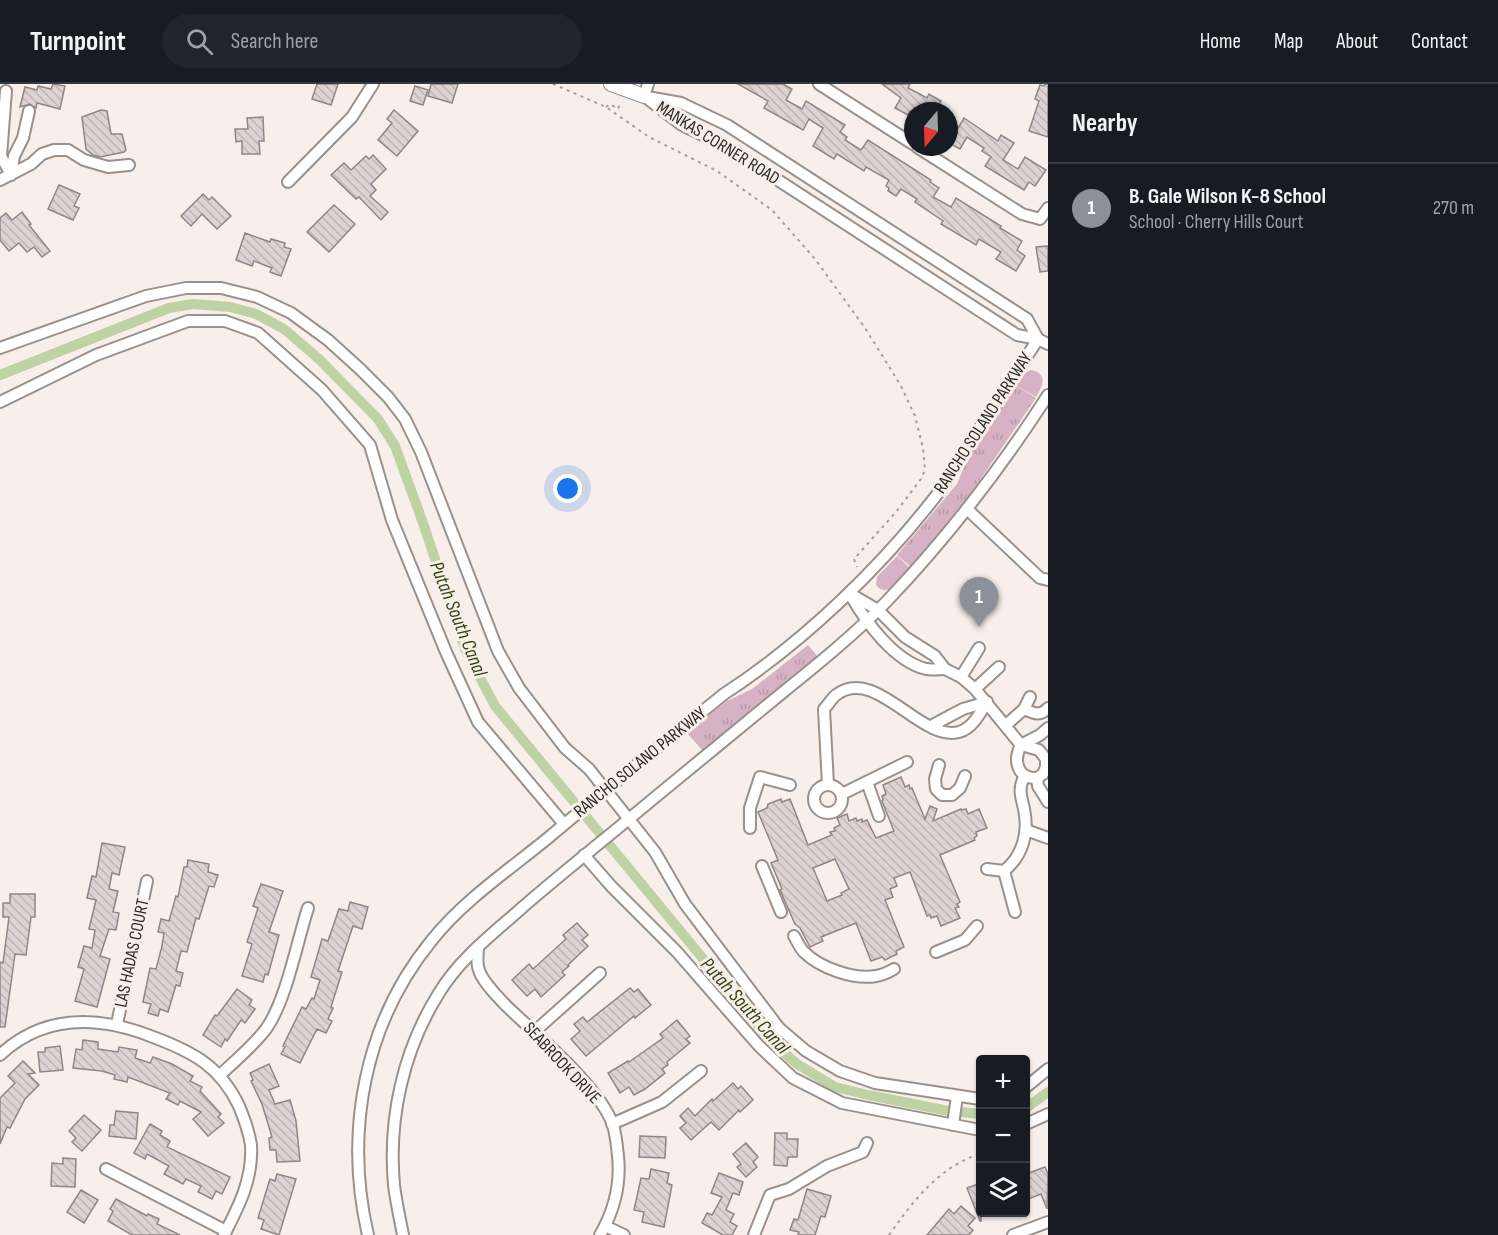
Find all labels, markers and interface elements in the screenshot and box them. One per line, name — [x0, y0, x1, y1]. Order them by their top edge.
search box — [162, 14, 582, 68]
text: Turnpoint — [30, 25, 126, 58]
icon: search — [183, 25, 216, 58]
text: Search here — [231, 28, 318, 55]
text: Home — [1200, 29, 1241, 54]
text: Map — [1274, 29, 1303, 54]
text: About — [1336, 29, 1378, 54]
text: Contact — [1411, 29, 1468, 54]
street label: MANKAS CORNER ROAD — [653, 97, 783, 189]
north arrow — [904, 102, 958, 156]
text: Nearby — [1072, 108, 1138, 139]
text: B. Gale Wilson K-8 School — [1129, 183, 1326, 210]
text: 1 — [1088, 196, 1095, 220]
text: 270 m — [1433, 196, 1474, 220]
text: School · Cherry Hills Court — [1129, 210, 1304, 234]
street label: RANCHO SOLANO PARKWAY — [930, 348, 1037, 497]
your location — [553, 474, 582, 503]
water label: Putah South Canal — [424, 558, 492, 681]
pin: 1 — [960, 578, 998, 627]
street label: RANCHO SOLANO PARKWAY — [570, 702, 711, 822]
street label: LAS HADAS COURT — [110, 897, 154, 1009]
water label: Putah South Canal — [695, 953, 796, 1060]
street label: SEABROOK DRIVE — [519, 1018, 605, 1108]
map controls — [976, 1055, 1030, 1217]
button: + — [976, 1055, 1030, 1109]
button: − — [976, 1109, 1030, 1163]
button: layers — [976, 1163, 1030, 1217]

